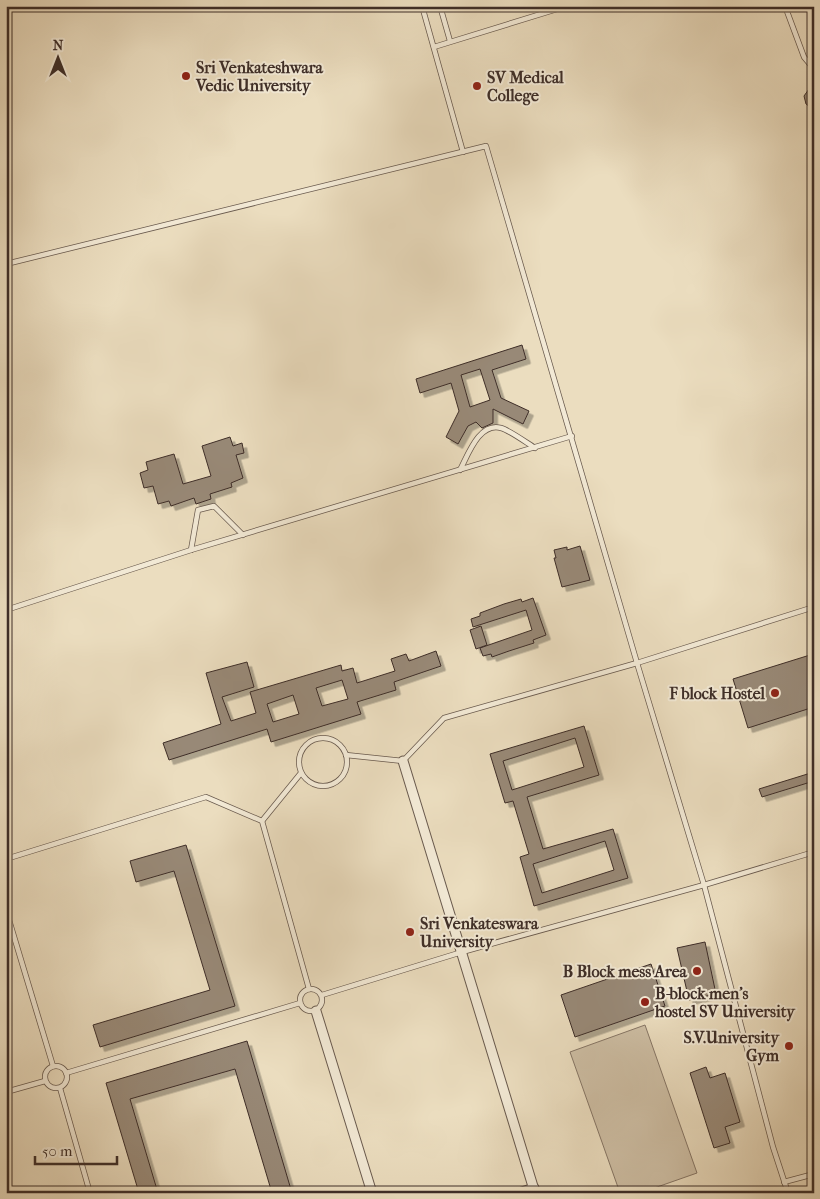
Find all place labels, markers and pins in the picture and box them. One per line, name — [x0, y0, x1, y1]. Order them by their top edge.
place label: Sri Venkateshwara Vedic University — [195, 58, 324, 96]
place label: SV Medical College — [487, 68, 564, 106]
marker: Sri Venkateshwara Vedic University — [180, 70, 192, 82]
marker: SV Medical College — [471, 80, 483, 92]
place label: F block Hostel — [668, 684, 766, 703]
marker: F block Hostel — [769, 687, 781, 699]
place label: Sri Venkateswara University — [419, 914, 539, 952]
marker: Sri Venkateswara University — [404, 926, 416, 938]
place label: B Block mess Area — [563, 962, 688, 981]
marker: B Block mess Area — [691, 965, 703, 977]
place label: B-block men's hostel SV University — [654, 984, 796, 1022]
marker: B-block men's hostel SV University — [639, 996, 651, 1008]
place label: S.V.University Gym — [683, 1028, 780, 1066]
marker: S.V.University Gym — [783, 1040, 795, 1052]

